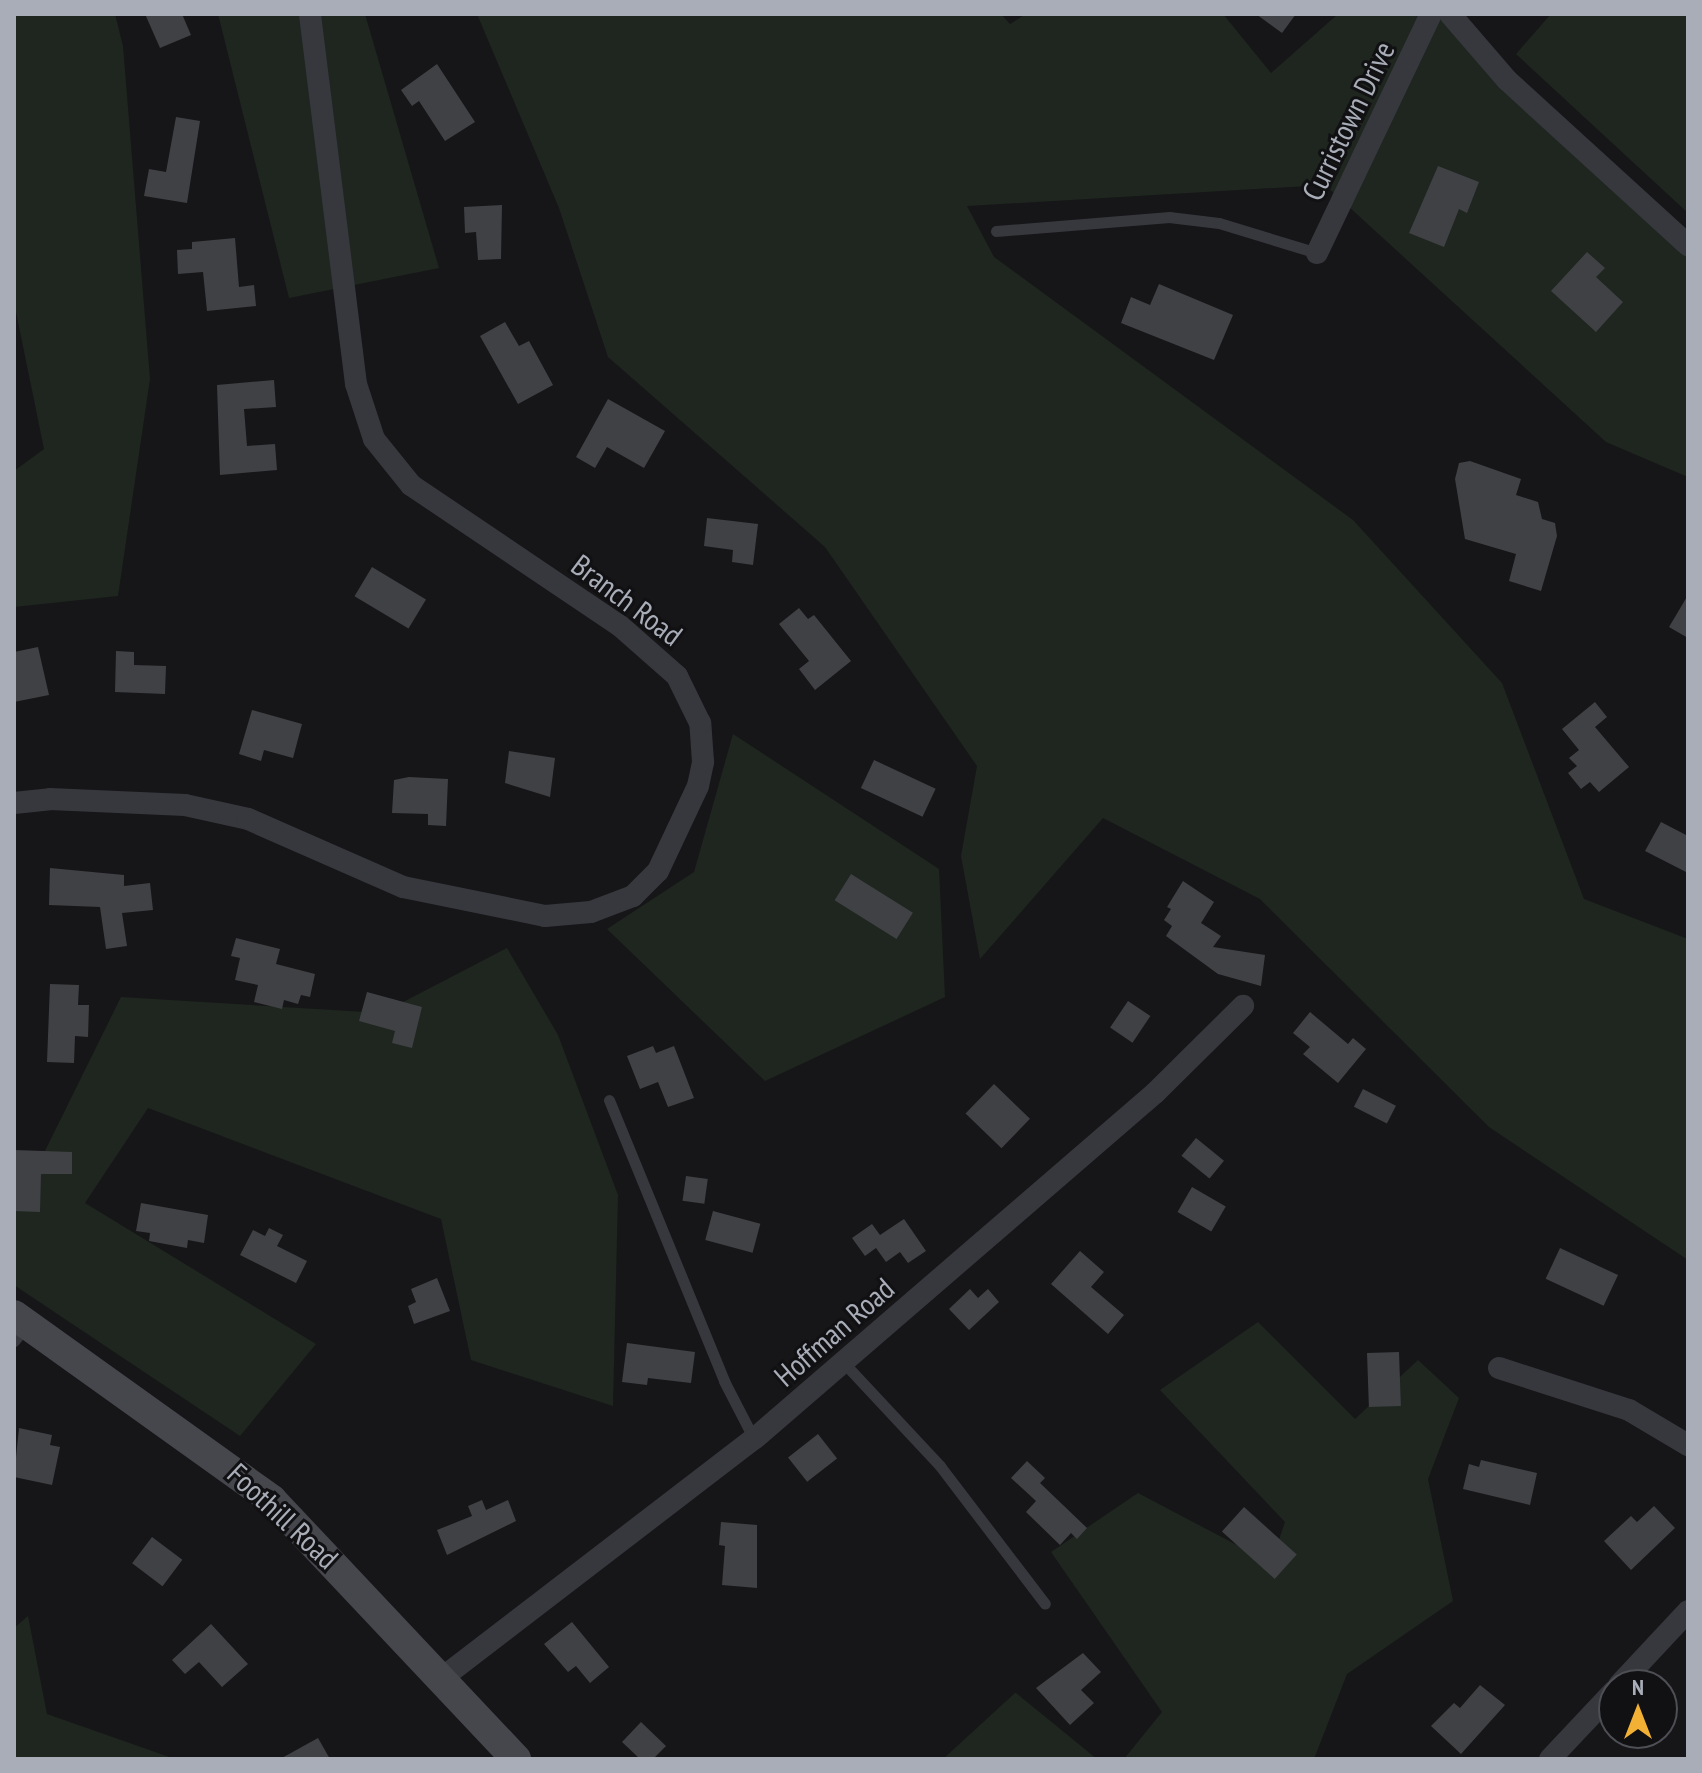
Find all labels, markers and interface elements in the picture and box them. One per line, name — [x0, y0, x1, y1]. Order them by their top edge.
street label: Curristown Drive — [1294, 36, 1402, 206]
street label: Branch Road — [565, 547, 689, 653]
street label: Hoffman Road — [767, 1270, 901, 1394]
street label: Foothill Road — [220, 1456, 346, 1576]
north arrow — [1598, 1669, 1678, 1749]
text: N — [1632, 1673, 1644, 1701]

